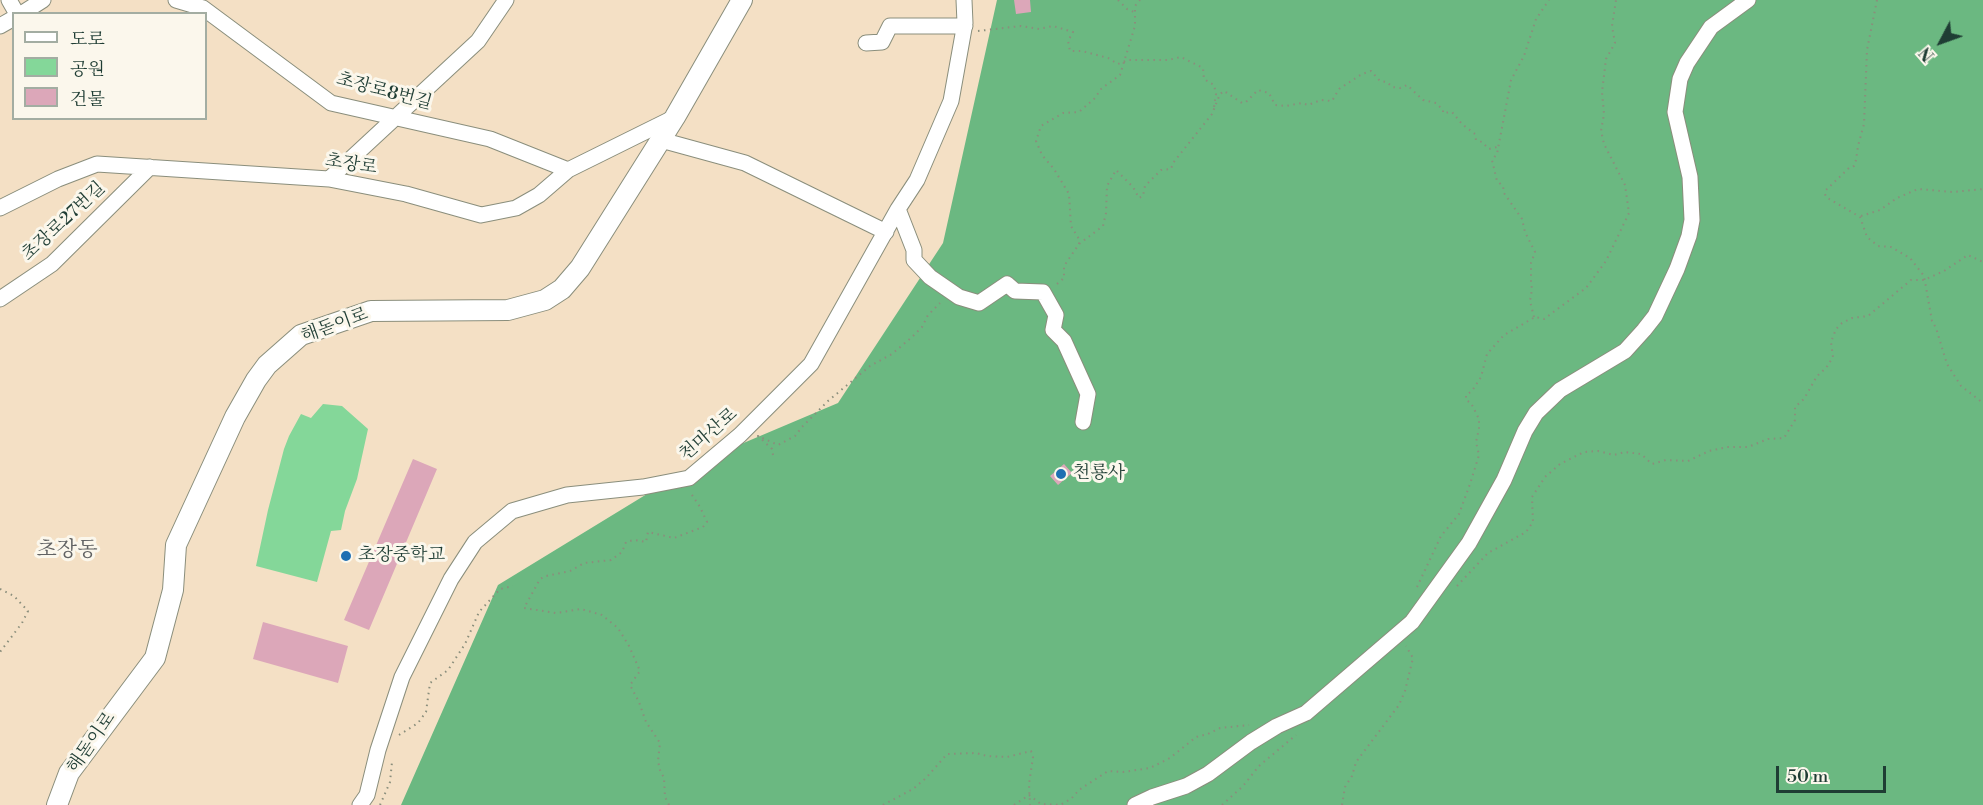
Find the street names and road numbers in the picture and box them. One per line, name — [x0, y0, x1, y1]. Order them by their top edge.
street label: 초장로8번길 — [334, 69, 434, 115]
street label: 초장로 — [324, 150, 378, 180]
street label: 초장로27번길 — [18, 178, 110, 266]
street label: 해돋이로 — [299, 304, 371, 348]
street label: 천마산로 — [676, 404, 742, 466]
street label: 해돋이로 — [63, 708, 121, 778]

